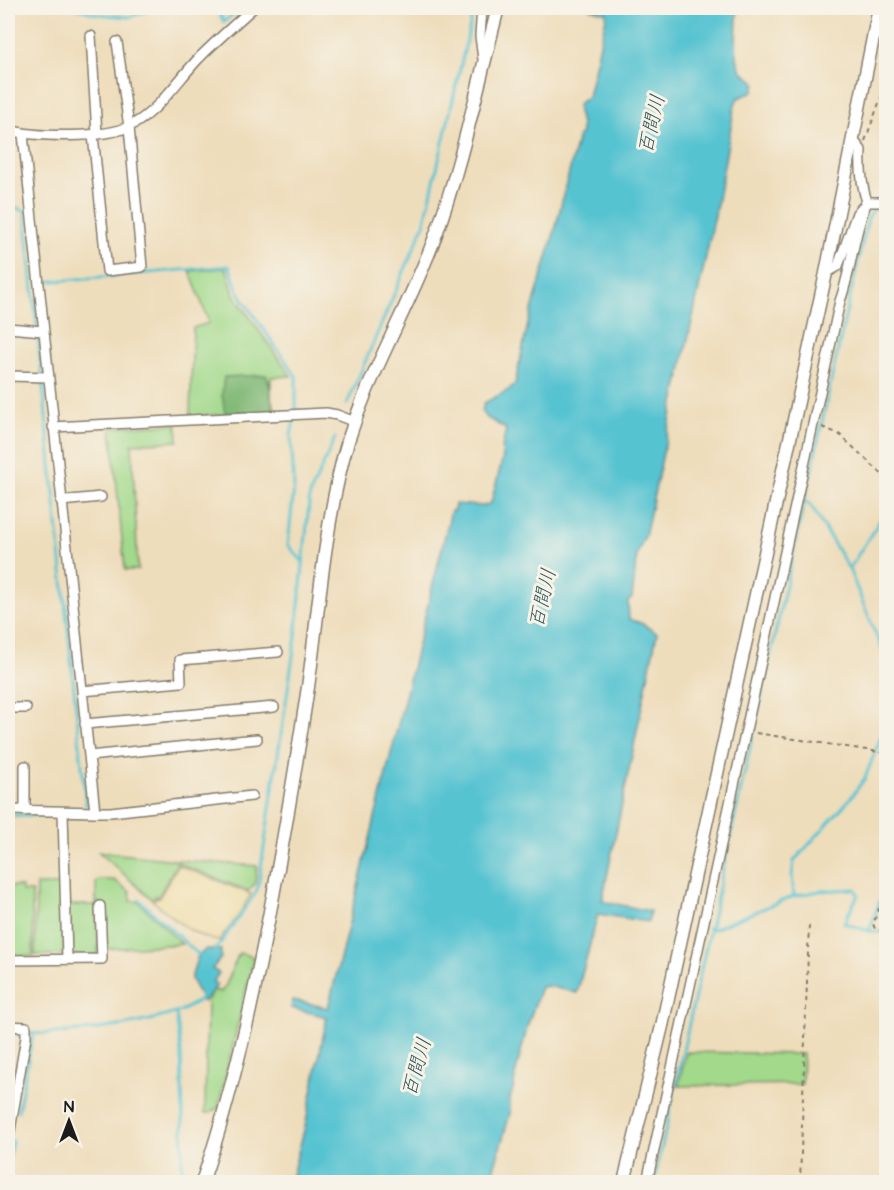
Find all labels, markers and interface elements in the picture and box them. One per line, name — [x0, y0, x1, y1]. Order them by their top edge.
water label: 百間川 — [632, 92, 672, 157]
water label: 百間川 — [523, 566, 563, 631]
water label: 百間川 — [395, 1035, 439, 1100]
north arrow — [39, 1091, 99, 1151]
text: N — [64, 1096, 74, 1118]

